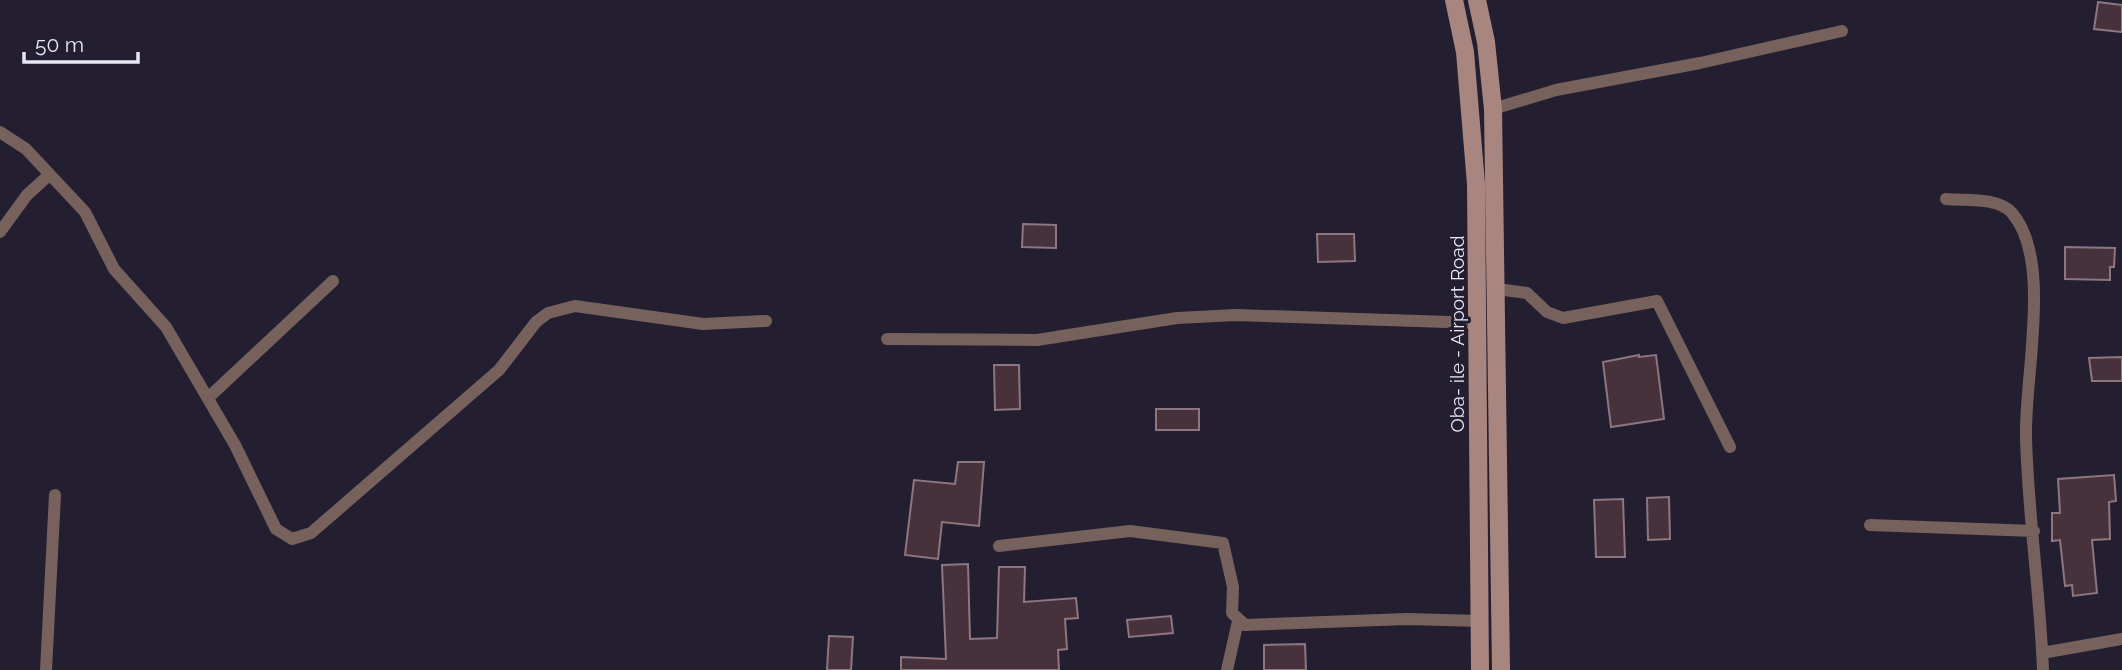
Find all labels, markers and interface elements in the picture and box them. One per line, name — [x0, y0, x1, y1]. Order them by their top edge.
scale bar — [24, 21, 138, 65]
text: 50 m — [35, 32, 84, 57]
street label: Oba- ile - Airport Road — [1446, 236, 1468, 432]

